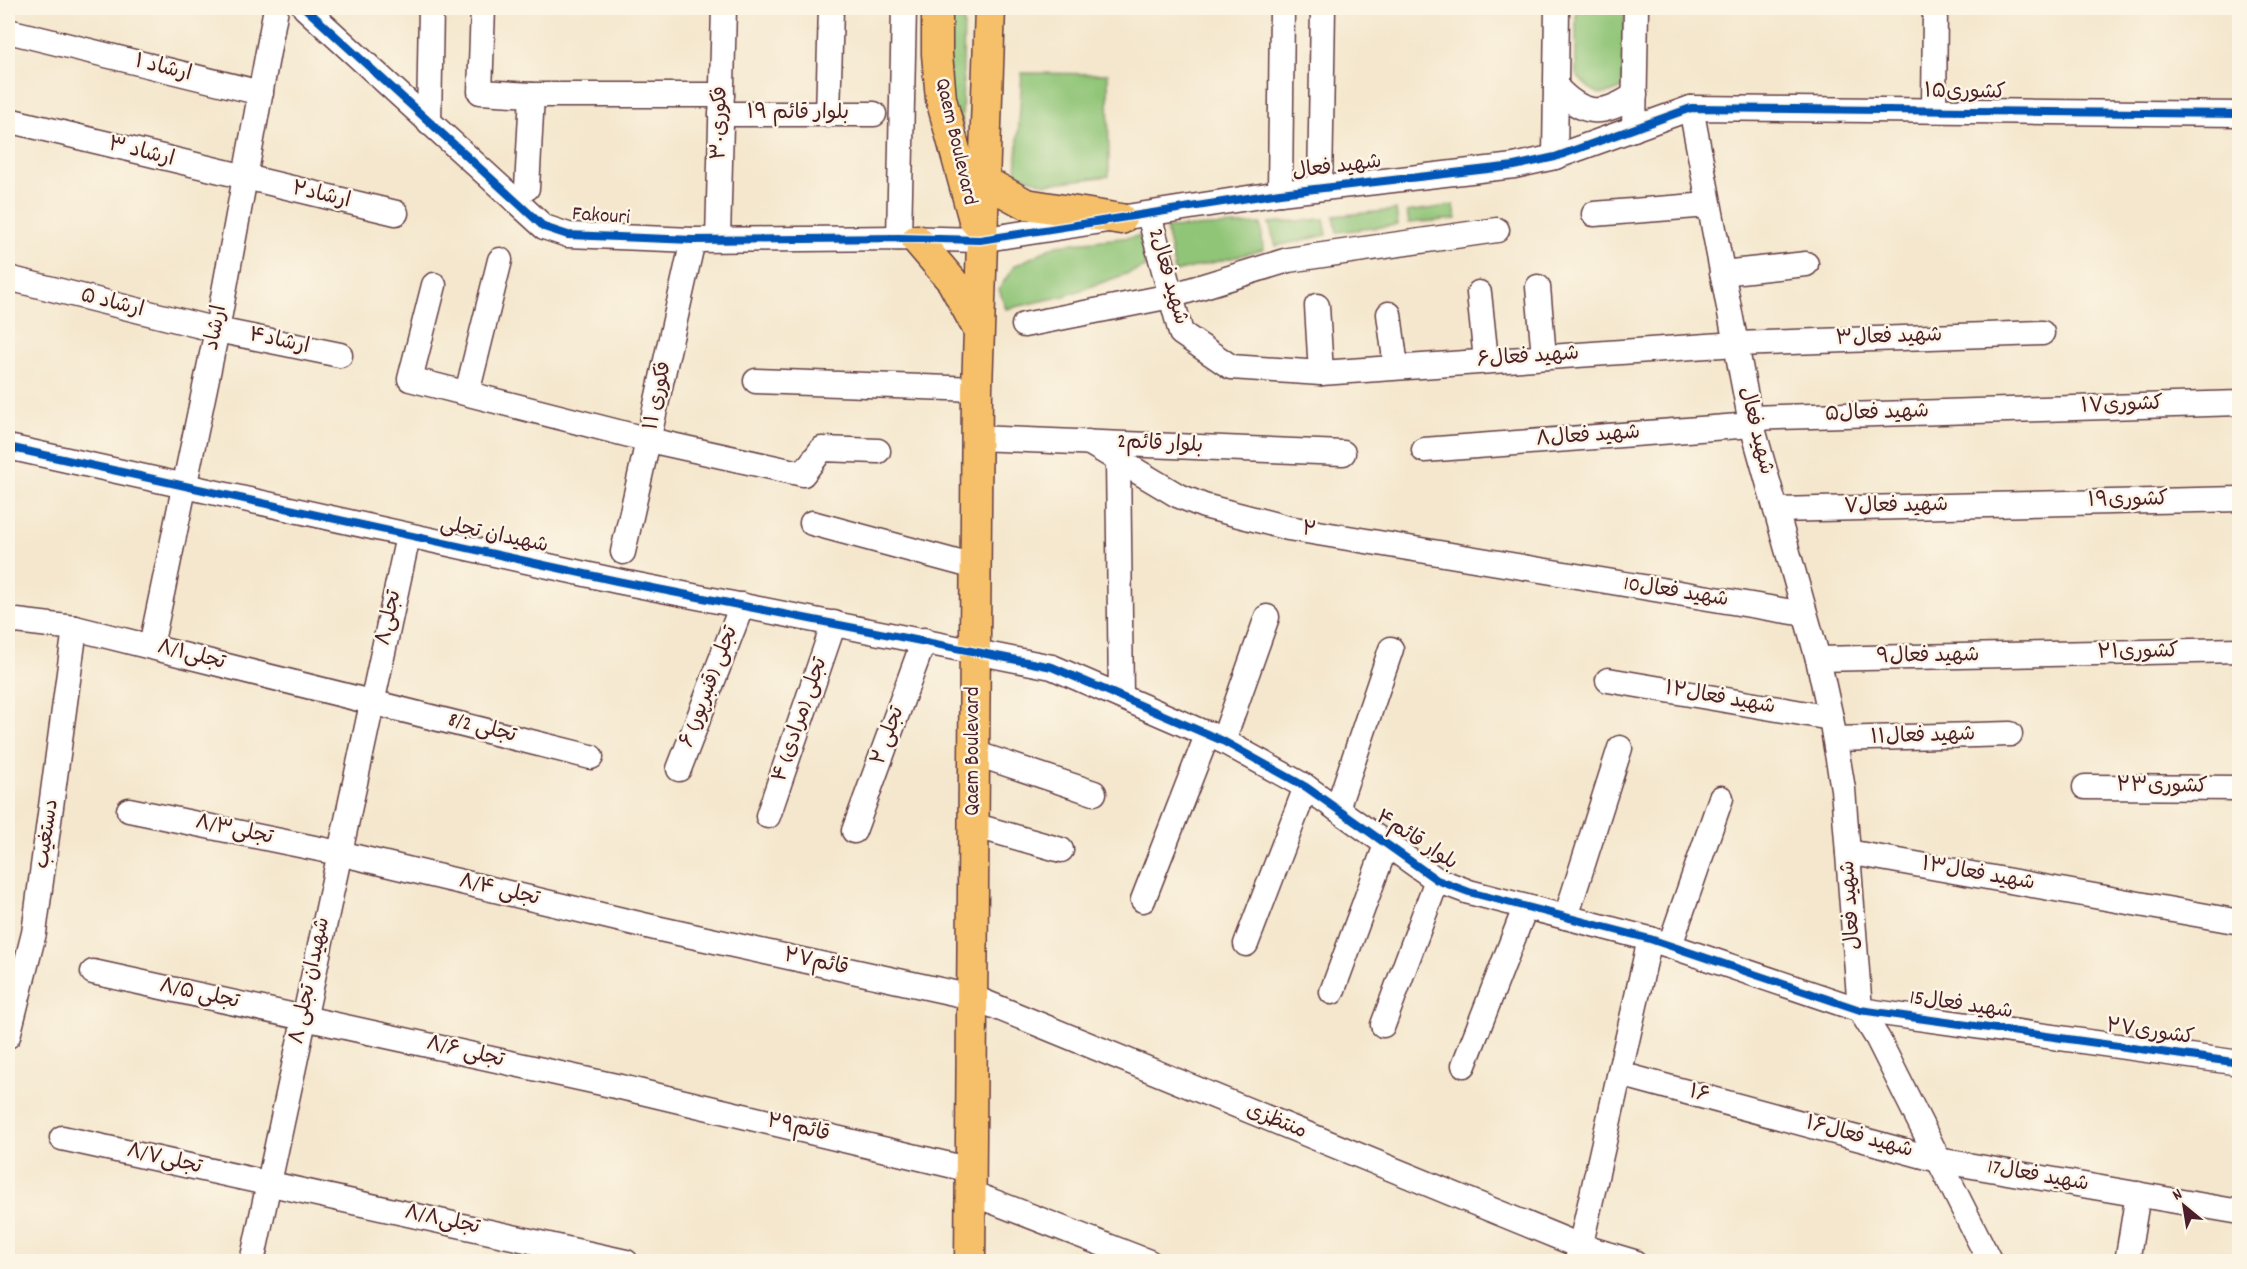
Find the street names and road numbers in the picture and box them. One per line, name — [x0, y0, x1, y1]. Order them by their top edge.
street label: ۱ ارشاد — [131, 47, 195, 91]
street label: Qaem Boulevard — [926, 76, 984, 208]
street label: کشوری۱۵ — [1924, 77, 2006, 109]
street label: فکوری۳۰ — [705, 86, 737, 160]
street label: بلوار قائم ۱۹ — [747, 99, 849, 129]
street label: ۳ ارشاد — [105, 130, 177, 176]
street label: شهید فعال — [1291, 148, 1383, 188]
street label: ۲ارشاد — [289, 175, 353, 217]
street label: Fakouri — [571, 200, 631, 234]
street label: شهید فعال2 — [1139, 225, 1195, 329]
street label: ۵ ارشاد — [77, 282, 147, 326]
street label: ارشاد — [198, 303, 236, 353]
street label: ۴ارشاد — [246, 321, 312, 363]
street label: شهید فعال۳ — [1835, 321, 1943, 355]
street label: شهید فعال۶ — [1476, 339, 1580, 377]
street label: فکوری ۱۱ — [637, 359, 681, 433]
street label: شهید فعال — [1730, 384, 1780, 478]
street label: ۱۷کشوری — [2080, 390, 2164, 422]
street label: شهید فعال۵ — [1824, 397, 1930, 431]
street label: شهید فعال۸ — [1535, 418, 1641, 456]
street label: 2بلوار قائم — [1116, 428, 1204, 462]
street label: ۱۹کشوری — [2087, 485, 2169, 517]
street label: شهید فعال۷ — [1843, 491, 1949, 523]
street label: شهیدان تجلی — [437, 510, 551, 562]
street label: ۲ — [1300, 515, 1318, 547]
street label: 10شهید فعال — [1621, 570, 1731, 616]
street label: تجلی۸ — [370, 587, 411, 648]
street label: ۶ تجلی (قنبرپور) — [673, 621, 747, 752]
street label: تجلی۸/۱ — [154, 633, 229, 679]
street label: ۲۱کشوری — [2097, 637, 2179, 669]
street label: شهید فعال۹ — [1876, 641, 1980, 673]
street label: ۴ تجلی (مرادی) — [766, 653, 837, 786]
street label: شهید فعال۱۲ — [1662, 675, 1778, 723]
street label: Qaem Boulevard — [959, 686, 989, 816]
street label: ۲ تجلی — [865, 702, 914, 769]
street label: 8/2 تجلی — [445, 706, 520, 752]
street label: شهید فعال۱۱ — [1870, 720, 1976, 754]
street label: کشوری۲۳ — [2116, 771, 2208, 803]
street label: دستغیب — [28, 797, 68, 871]
street label: بلوار قائم۴ — [1369, 803, 1463, 879]
street label: تجلی۸/۳ — [192, 808, 277, 854]
street label: شهید فعال۱۳ — [1919, 850, 2037, 900]
street label: شهید فعال — [1834, 859, 1870, 951]
street label: ۸/۴ تجلی — [455, 867, 543, 915]
street label: شهیدان تجلی ۸ — [283, 915, 339, 1047]
street label: قائم۲۷ — [781, 942, 851, 984]
street label: تجلی ۸/۵ — [156, 972, 243, 1018]
street label: 15شهید فعال — [1907, 984, 2015, 1028]
street label: کشوری۲۷ — [2104, 1012, 2196, 1054]
street label: تجلی ۸/۶ — [423, 1029, 508, 1077]
street label: ۱۶ — [1685, 1078, 1713, 1112]
street label: منتظزی — [1241, 1096, 1311, 1148]
street label: قائم۲۹ — [763, 1107, 833, 1151]
street label: شهید فعال۱۶ — [1802, 1109, 1916, 1167]
street label: تجلی۸/۷ — [123, 1137, 206, 1183]
street label: 17شهید فعال — [1985, 1153, 2091, 1201]
street label: تجلی۸/۸ — [401, 1198, 483, 1244]

